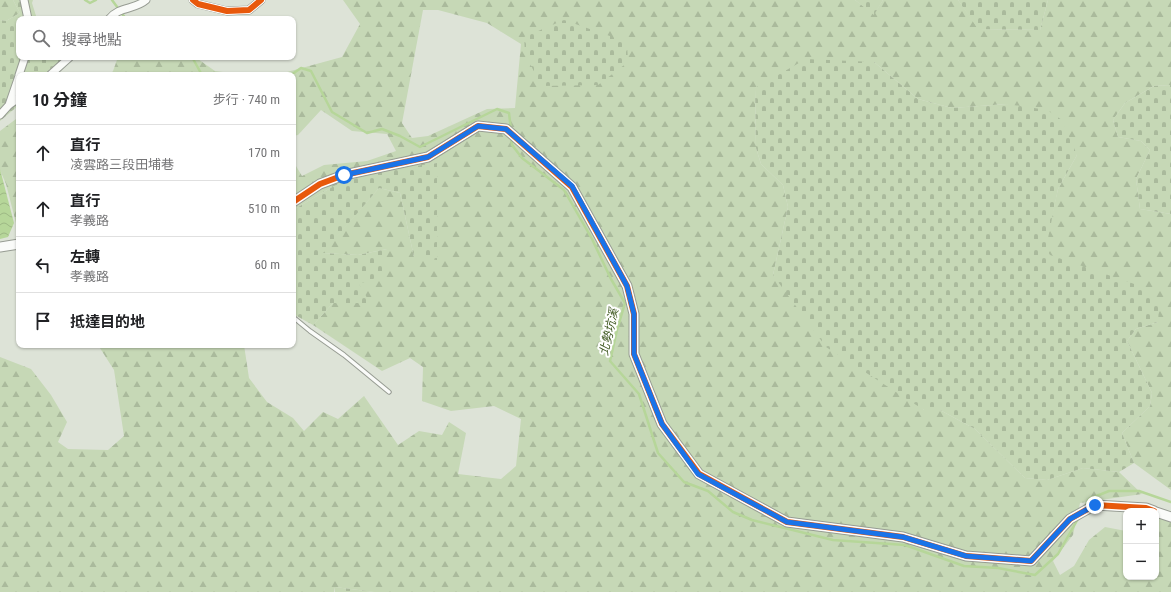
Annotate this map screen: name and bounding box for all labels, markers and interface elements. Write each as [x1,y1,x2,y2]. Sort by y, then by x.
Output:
search box [16,16,296,60]
icon: search [30,27,52,49]
text: 搜尋地點 [62,31,122,49]
text: 10 分鐘 [32,90,87,110]
text: 步行 · 740 m [213,92,280,107]
text: 直行 [70,136,100,154]
icon: ahead [32,142,54,164]
text: 170 m [248,145,280,160]
text: 凌雲路三段田埔巷 [70,157,174,172]
route start [335,166,353,184]
text: 直行 [70,192,100,210]
icon: ahead [32,198,54,220]
text: 510 m [248,201,280,216]
text: 孝義路 [70,213,109,228]
text: 左轉 [70,248,100,266]
icon: left [32,254,54,276]
text: 60 m [254,257,280,272]
text: 孝義路 [70,269,109,284]
water label: 北勢坑溪 [597,305,622,357]
icon: arrive [32,310,54,332]
text: 抵達目的地 [70,313,145,331]
route end [1086,496,1104,514]
map controls [1123,508,1159,580]
button: + [1123,508,1159,544]
button: − [1123,544,1159,580]

